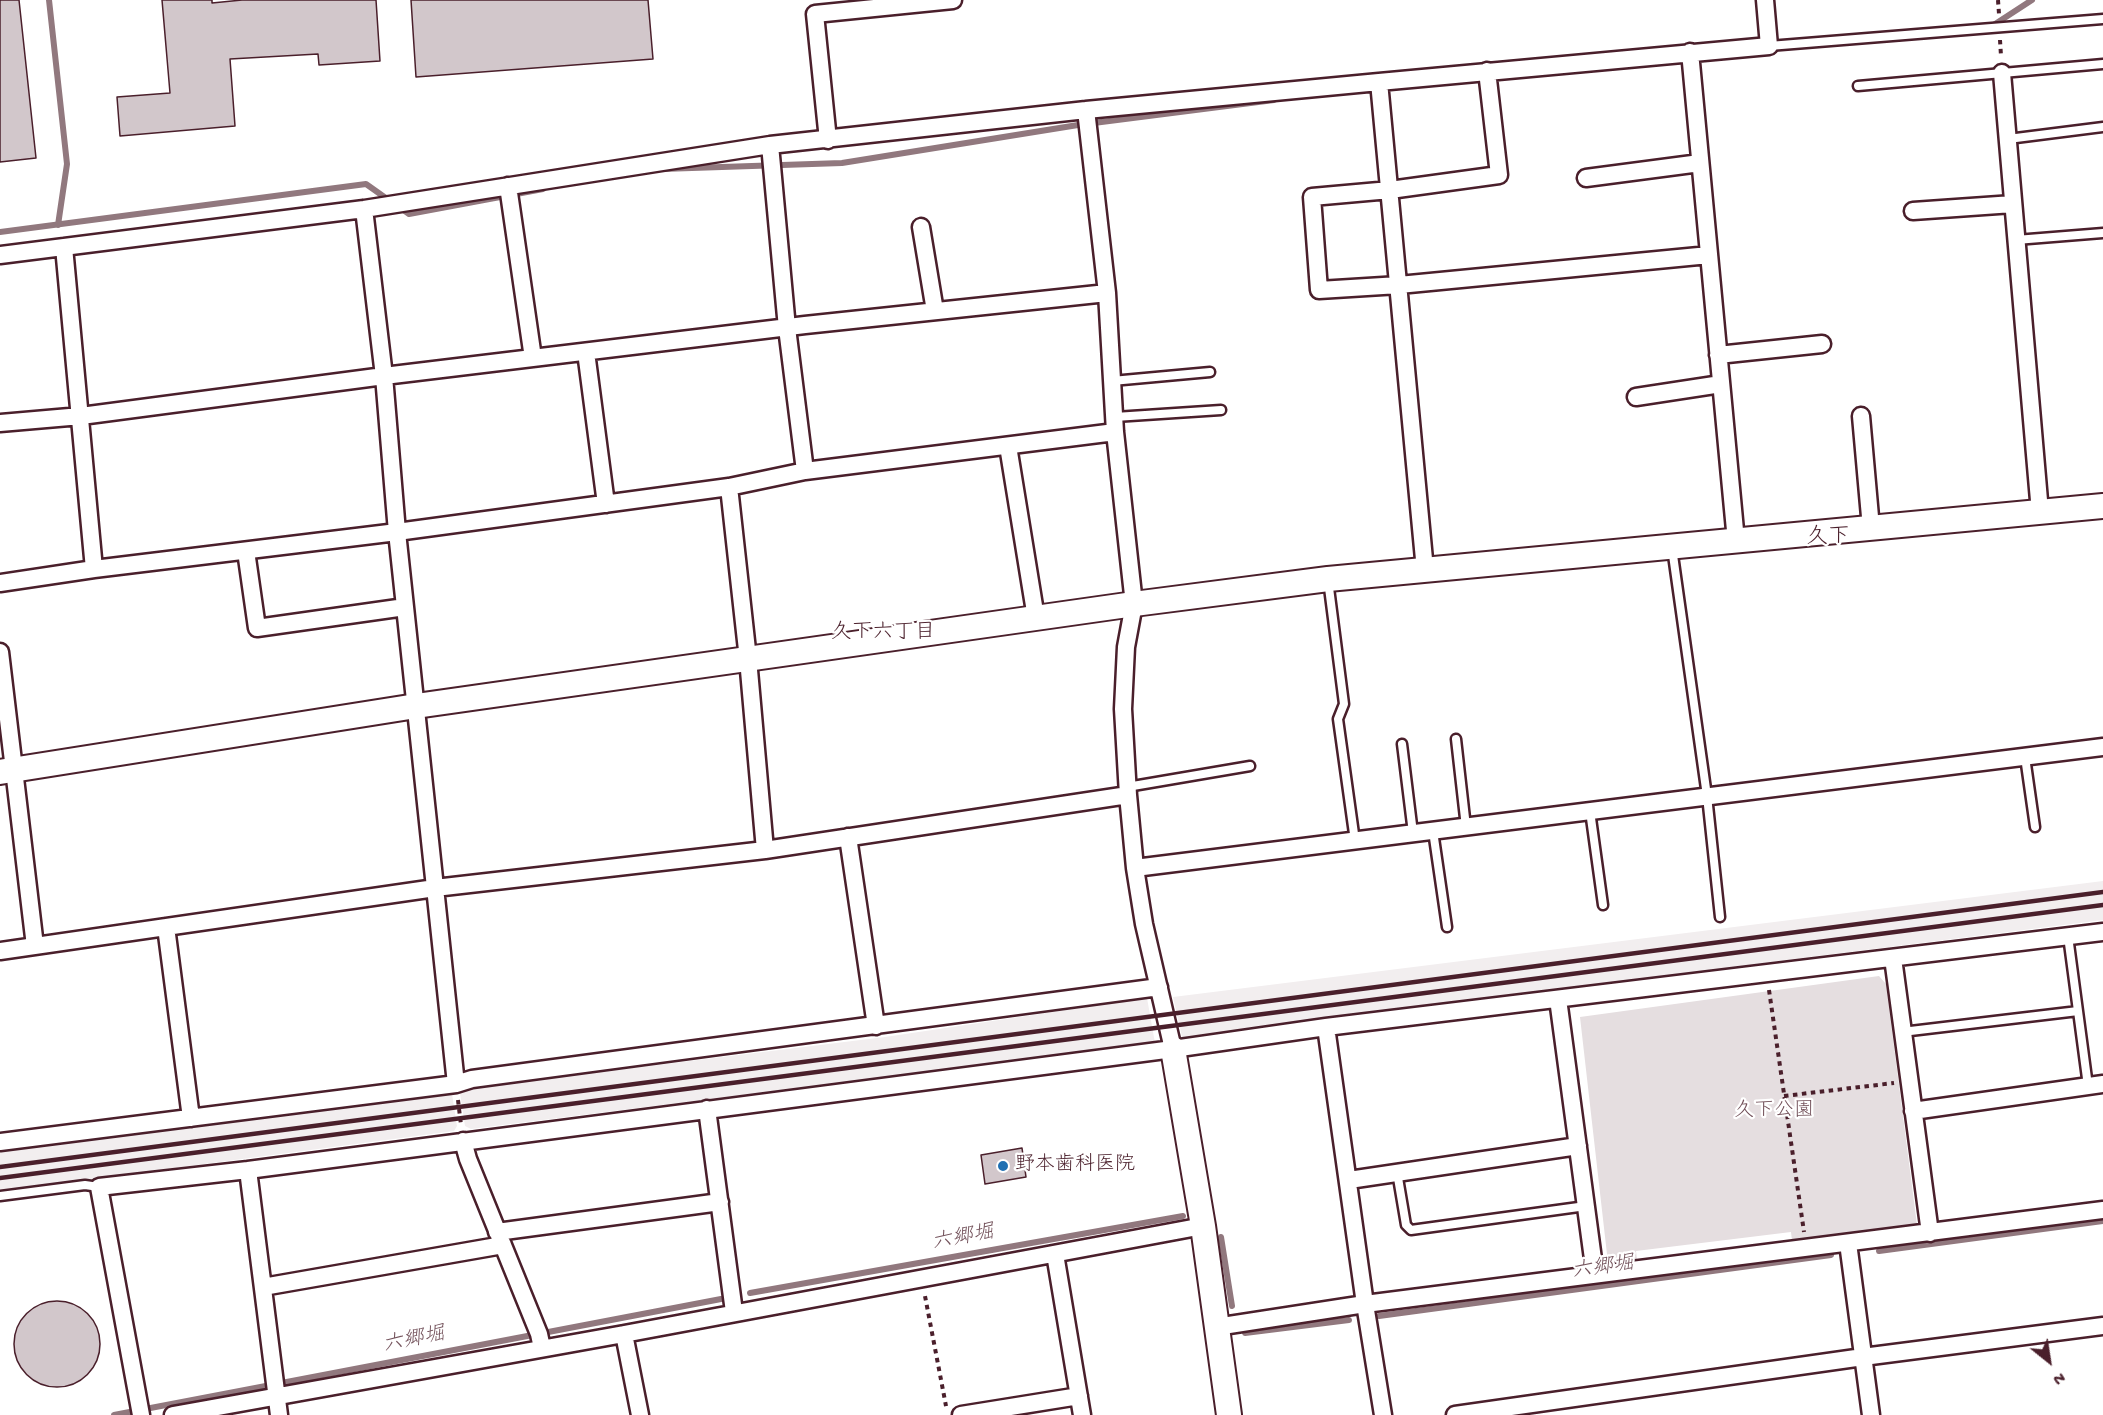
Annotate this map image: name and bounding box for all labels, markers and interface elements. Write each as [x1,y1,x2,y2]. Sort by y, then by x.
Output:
district label: 久下 [1806,526,1850,552]
district label: 久下六丁目 [831,621,935,647]
park label: 久下公園 [1734,1100,1814,1124]
place label: 野本歯科医院 [1015,1154,1135,1178]
marker: 野本歯科医院 [996,1159,1010,1173]
water label: 六郷堀 [930,1221,996,1257]
water label: 六郷堀 [1570,1252,1636,1286]
water label: 六郷堀 [381,1323,447,1359]
north arrow [2019,1331,2079,1391]
text: N [2049,1366,2068,1388]

